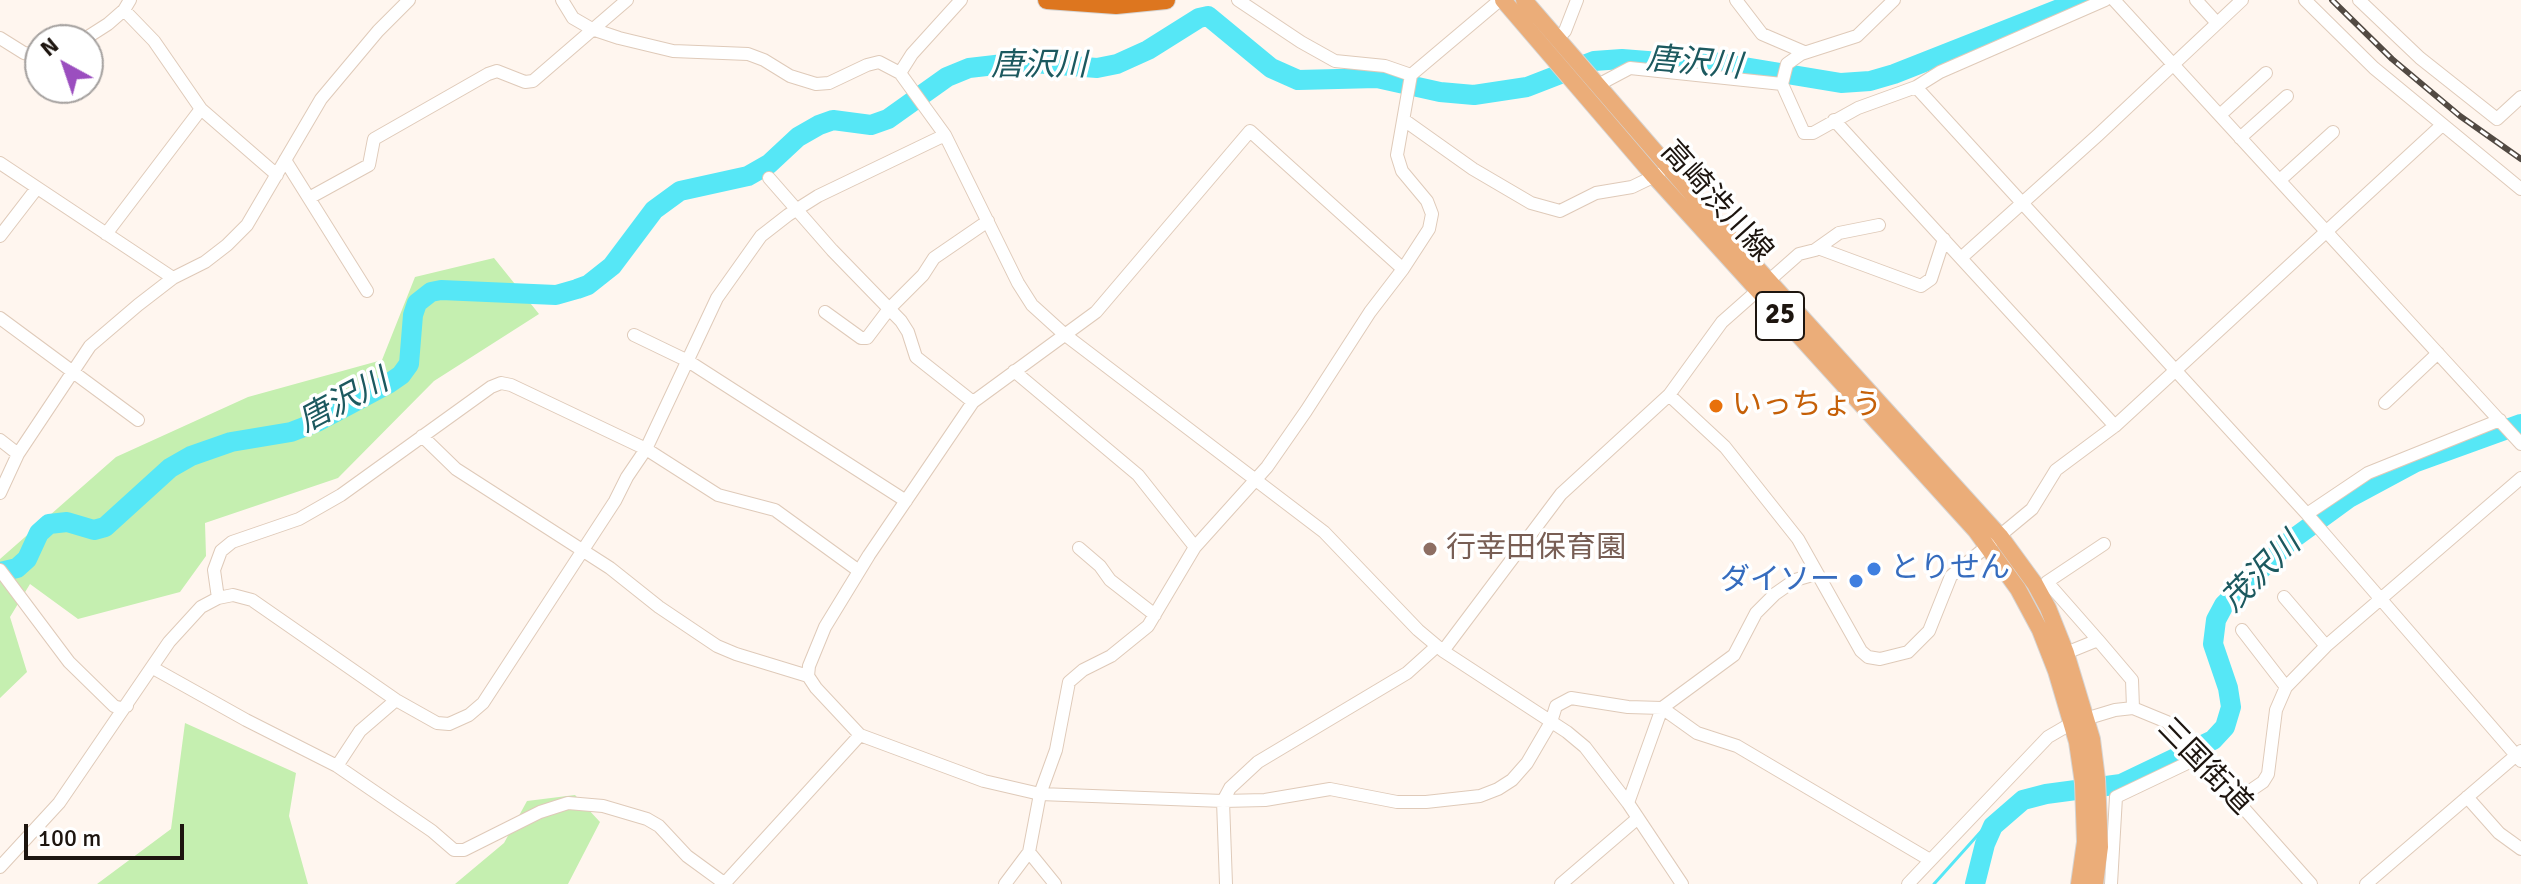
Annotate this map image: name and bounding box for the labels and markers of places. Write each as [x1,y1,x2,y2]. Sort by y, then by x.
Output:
place label: いっちょう [1732,388,1882,424]
marker: いっちょう [1707,397,1725,415]
place label: 行幸田保育園 [1446,531,1626,567]
marker: 行幸田保育園 [1421,540,1439,558]
place label: とりせん [1890,551,2010,587]
marker: とりせん [1865,560,1883,578]
place label: ダイソー [1720,563,1840,599]
marker: ダイソー [1847,572,1865,590]

